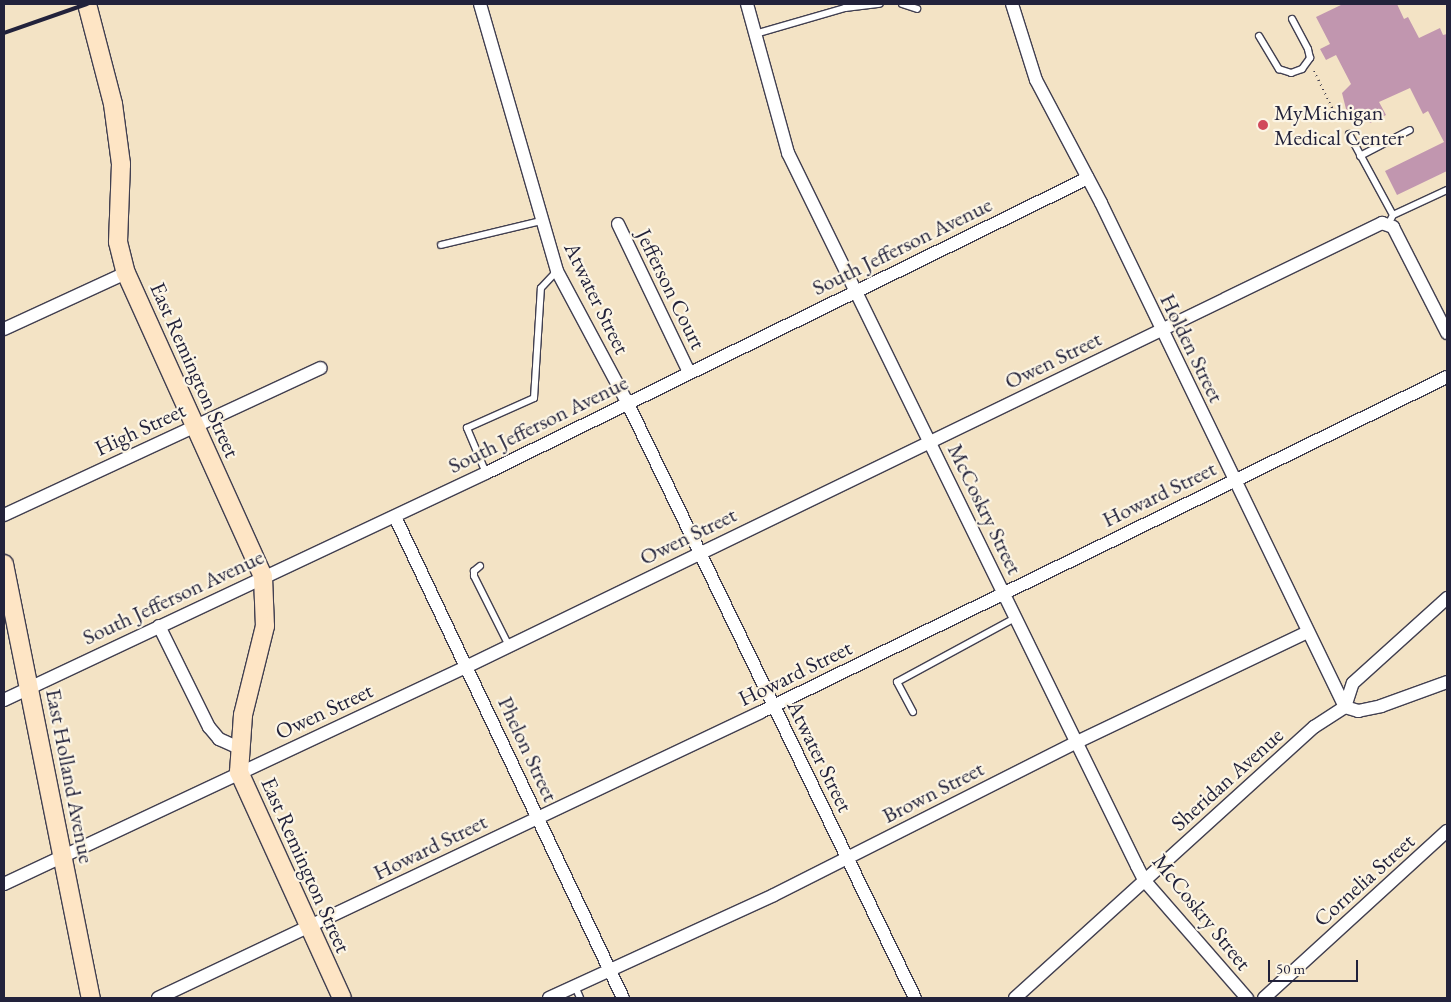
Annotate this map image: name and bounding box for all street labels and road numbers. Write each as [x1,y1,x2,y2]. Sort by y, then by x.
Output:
street label: South Jefferson Avenue [808,191,996,301]
street label: Jefferson Court [631,225,711,353]
street label: Atwater Street [559,238,635,358]
street label: East Remington Street [144,278,246,462]
street label: Holden Street [1154,289,1230,407]
street label: Owen Street [1000,325,1106,395]
street label: South Jefferson Avenue [444,369,632,479]
street label: High Street [91,397,189,461]
street label: McCoskry Street [942,439,1028,579]
street label: Howard Street [1098,455,1220,533]
street label: Owen Street [635,501,741,571]
street label: South Jefferson Avenue [78,543,268,651]
street label: Howard Street [734,634,856,712]
street label: Owen Street [271,677,377,745]
street label: East Holland Avenue [40,687,100,865]
street label: Phelon Street [492,692,564,806]
street label: Atwater Street [782,696,858,816]
street label: Sheridan Avenue [1165,722,1289,836]
street label: Brown Street [878,755,988,829]
street label: East Remington Street [255,773,357,957]
street label: Howard Street [369,808,491,886]
street label: Cornelia Street [1308,828,1420,932]
street label: McCoskry Street [1147,849,1257,975]

